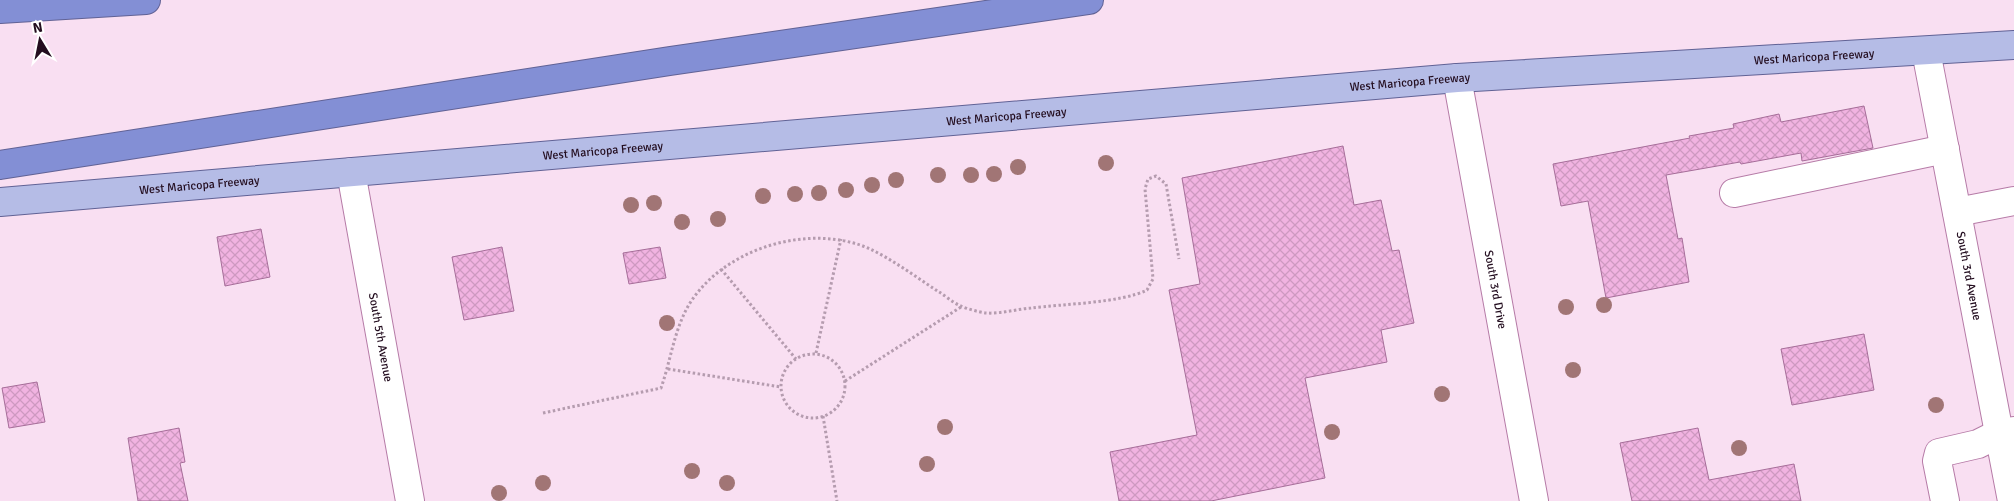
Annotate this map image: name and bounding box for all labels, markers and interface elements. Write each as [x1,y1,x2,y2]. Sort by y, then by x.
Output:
north arrow [15,15,65,65]
text: N [32,18,44,37]
street label: West Maricopa Freeway [1753,46,1875,68]
street label: West Maricopa Freeway [1349,70,1471,95]
street label: West Maricopa Freeway [946,104,1068,129]
street label: West Maricopa Freeway [542,139,664,164]
street label: West Maricopa Freeway [139,173,260,198]
street label: South 3rd Avenue [1953,230,1984,322]
street label: South 3rd Drive [1481,249,1510,330]
street label: South 5th Avenue [365,292,396,383]

